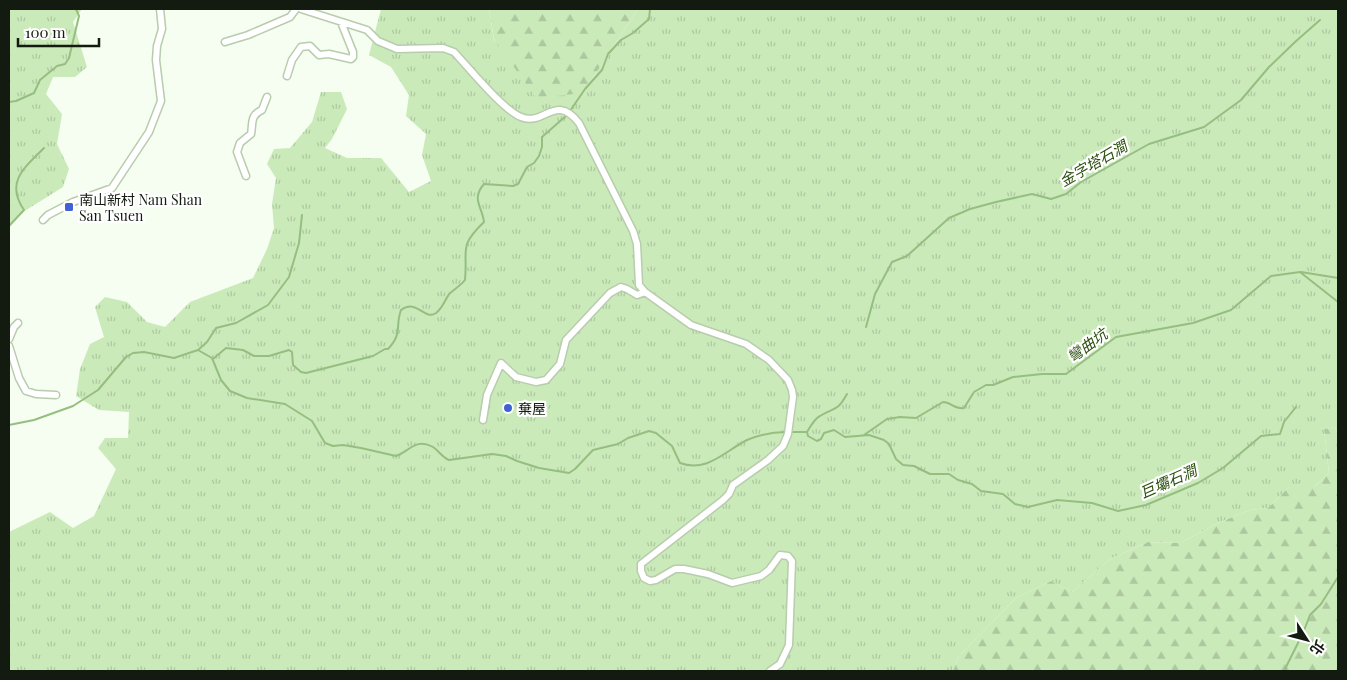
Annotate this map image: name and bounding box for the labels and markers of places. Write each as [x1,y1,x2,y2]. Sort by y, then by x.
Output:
place label: 南山新村 Nam Shan San Tsuen [79,190,203,225]
marker: 南山新村 Nam Shan San Tsuen [63,201,75,213]
place label: 棄屋 [518,399,546,418]
marker: 棄屋 [502,402,514,414]

